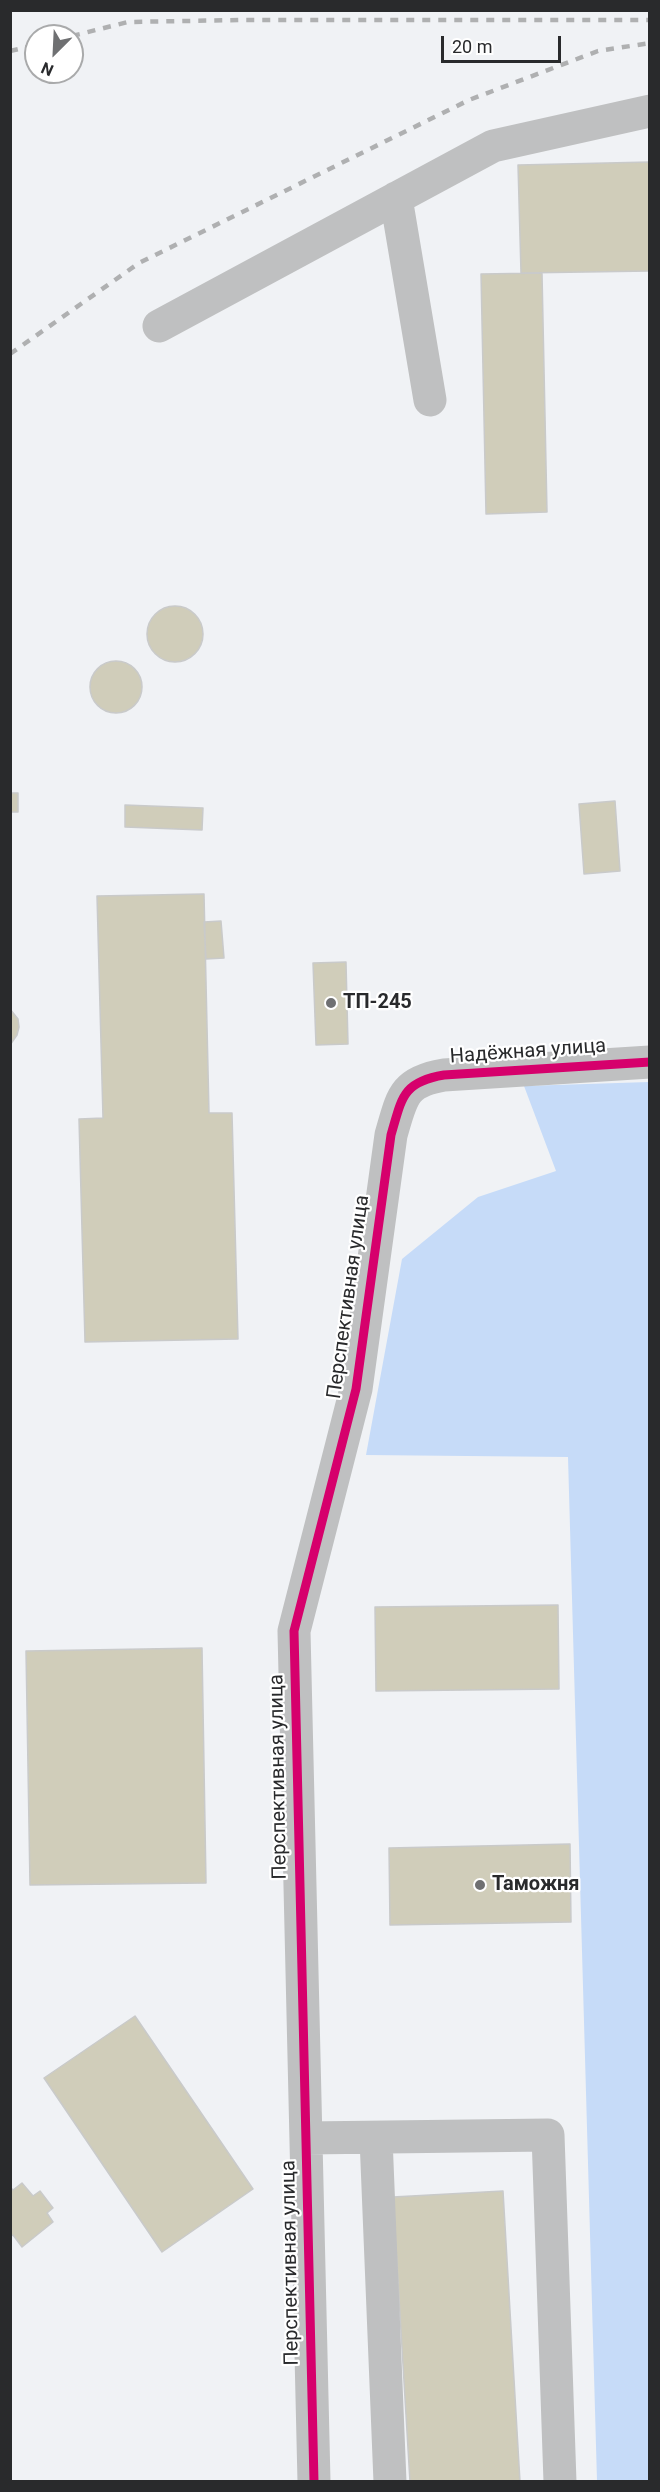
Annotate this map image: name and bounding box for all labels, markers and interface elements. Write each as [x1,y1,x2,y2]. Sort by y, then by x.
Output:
north arrow [24,24,84,84]
scale bar [444,24,564,62]
text: 20 m [452,36,492,57]
text: N [38,58,56,80]
place label: ТП-245 [343,991,412,1015]
marker: ТП-245 [324,996,338,1010]
street label: Надёжная улица [449,1035,607,1069]
street label: Перспективная улица [323,1194,375,1400]
street label: Перспективная улица [265,1674,293,1880]
place label: Таможня [492,1873,580,1897]
marker: Таможня [473,1878,487,1892]
street label: Перспективная улица [277,2160,305,2366]

